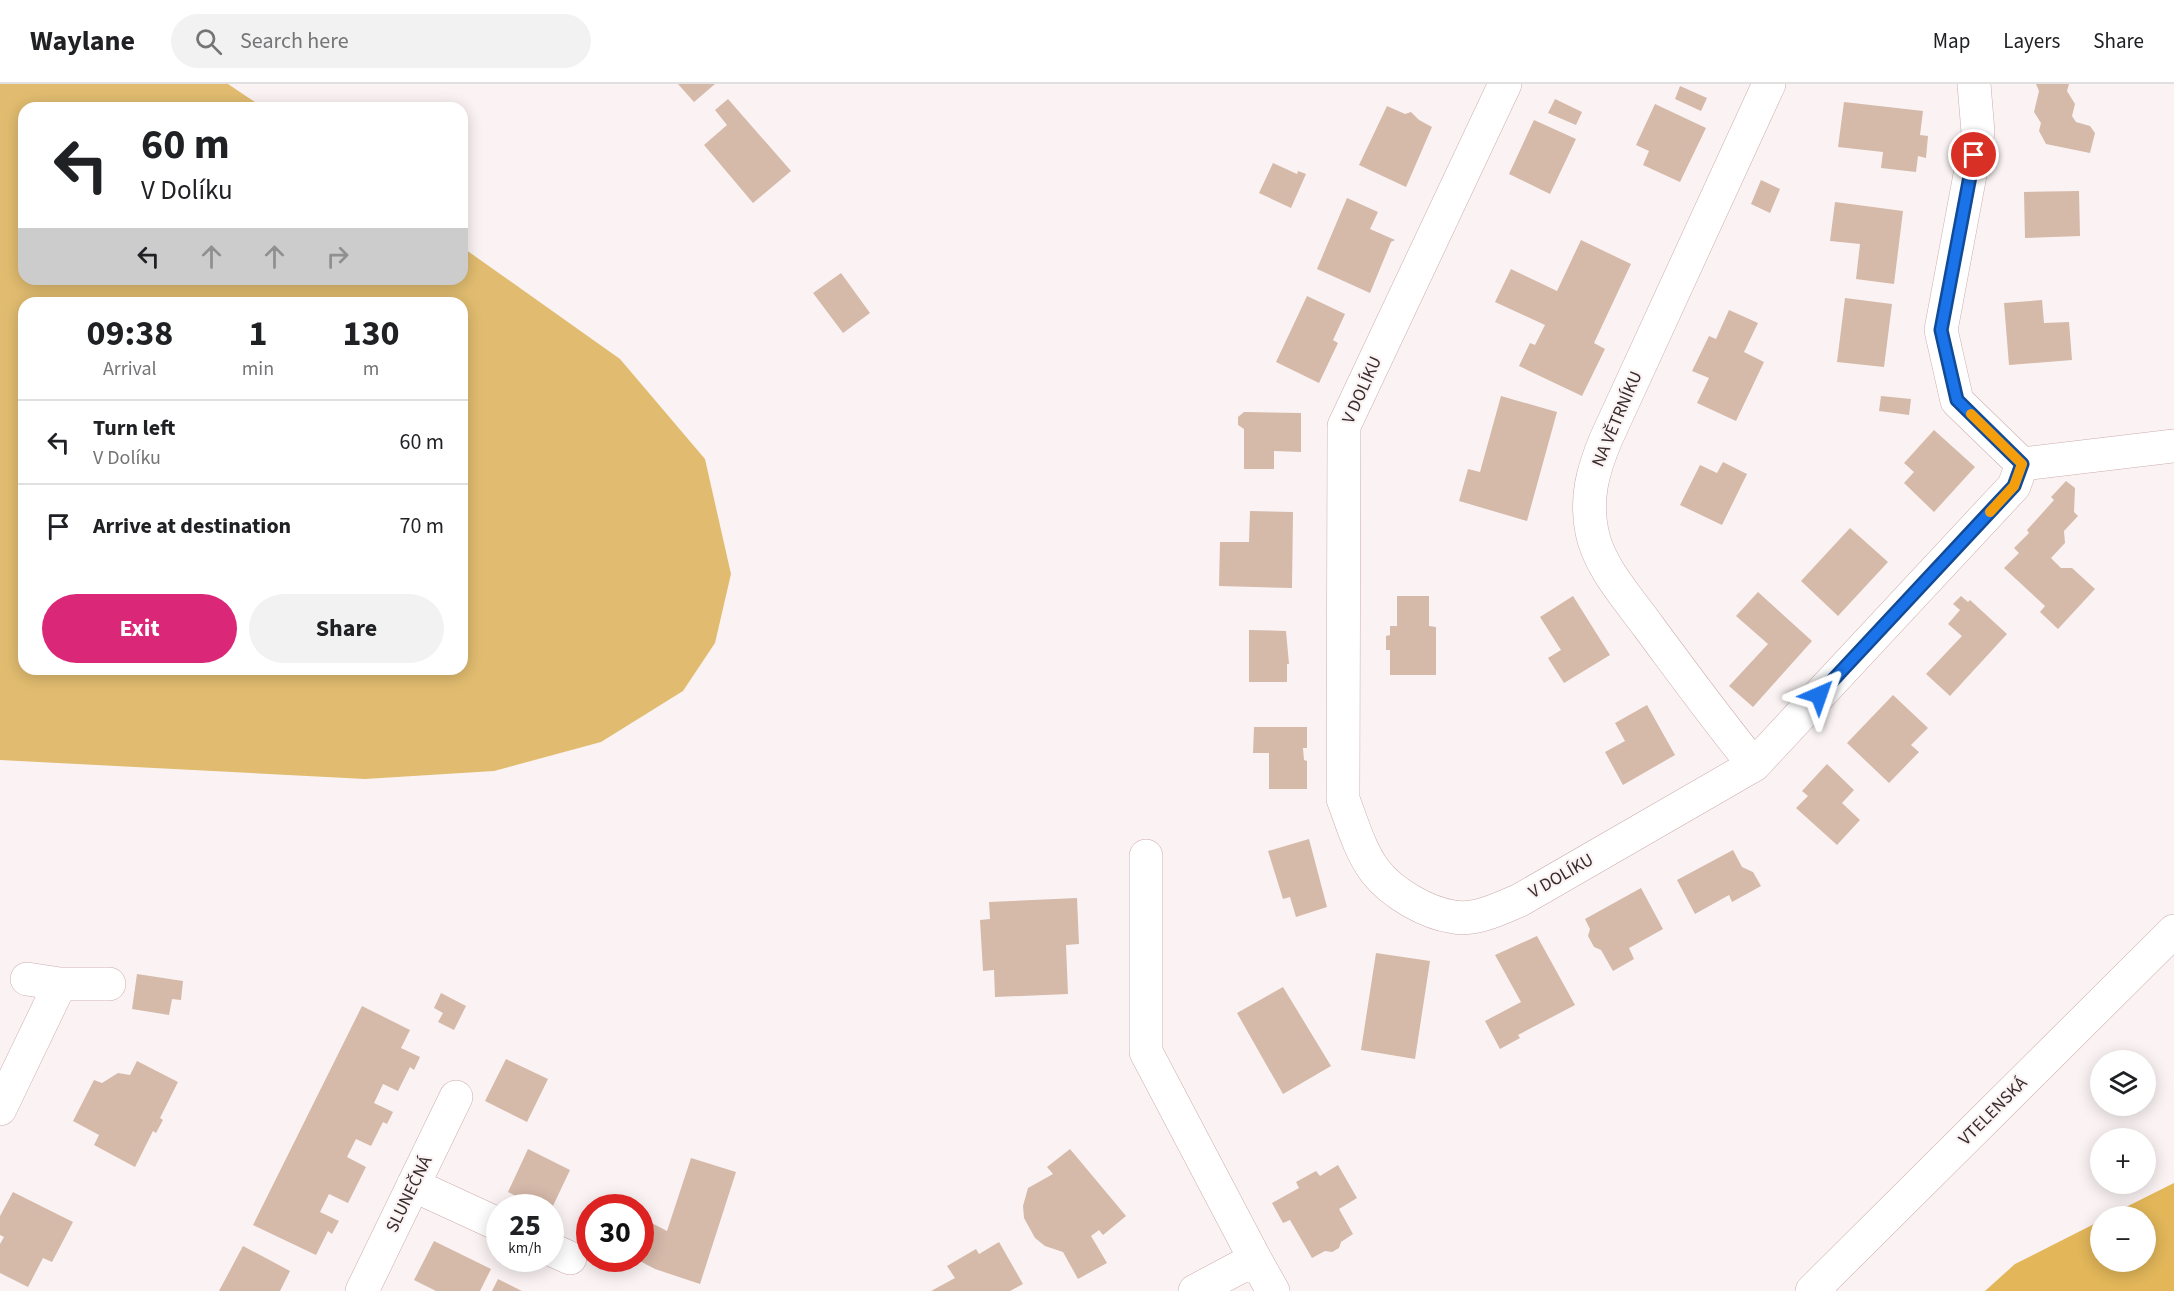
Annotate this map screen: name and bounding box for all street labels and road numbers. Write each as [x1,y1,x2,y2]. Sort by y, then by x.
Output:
street label: V DOLÍKU [1336,352,1388,428]
street label: NA VĚTRNÍKU [1586,367,1648,471]
street label: V DOLÍKU [1524,847,1598,905]
street label: VTELENSKÁ [1953,1071,2033,1151]
street label: SLUNEČNÁ [380,1151,438,1236]

